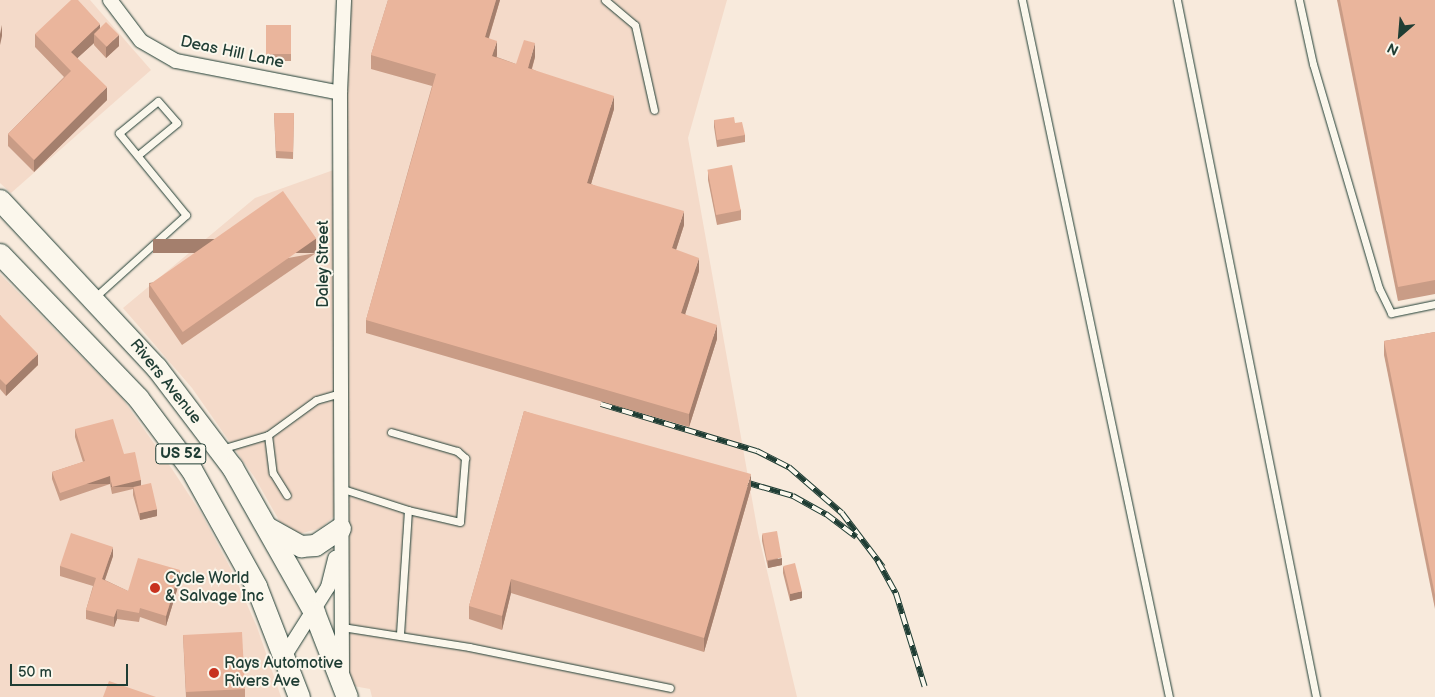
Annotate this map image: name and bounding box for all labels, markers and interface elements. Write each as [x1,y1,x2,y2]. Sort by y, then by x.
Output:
north arrow [1375,10,1425,60]
street label: Deas Hill Lane [178,33,286,73]
text: N [1384,39,1402,59]
street label: Daley Street [314,220,334,308]
street label: Rivers Avenue [125,336,205,428]
road number: US 52 [155,442,207,466]
place label: Cycle World & Salvage Inc [165,569,264,607]
marker: Cycle World & Salvage Inc [149,582,161,594]
scale bar [12,654,130,686]
place label: Rays Automotive Rivers Ave [224,654,343,692]
text: 50 m [18,663,52,682]
marker: Rays Automotive Rivers Ave [208,667,220,679]

